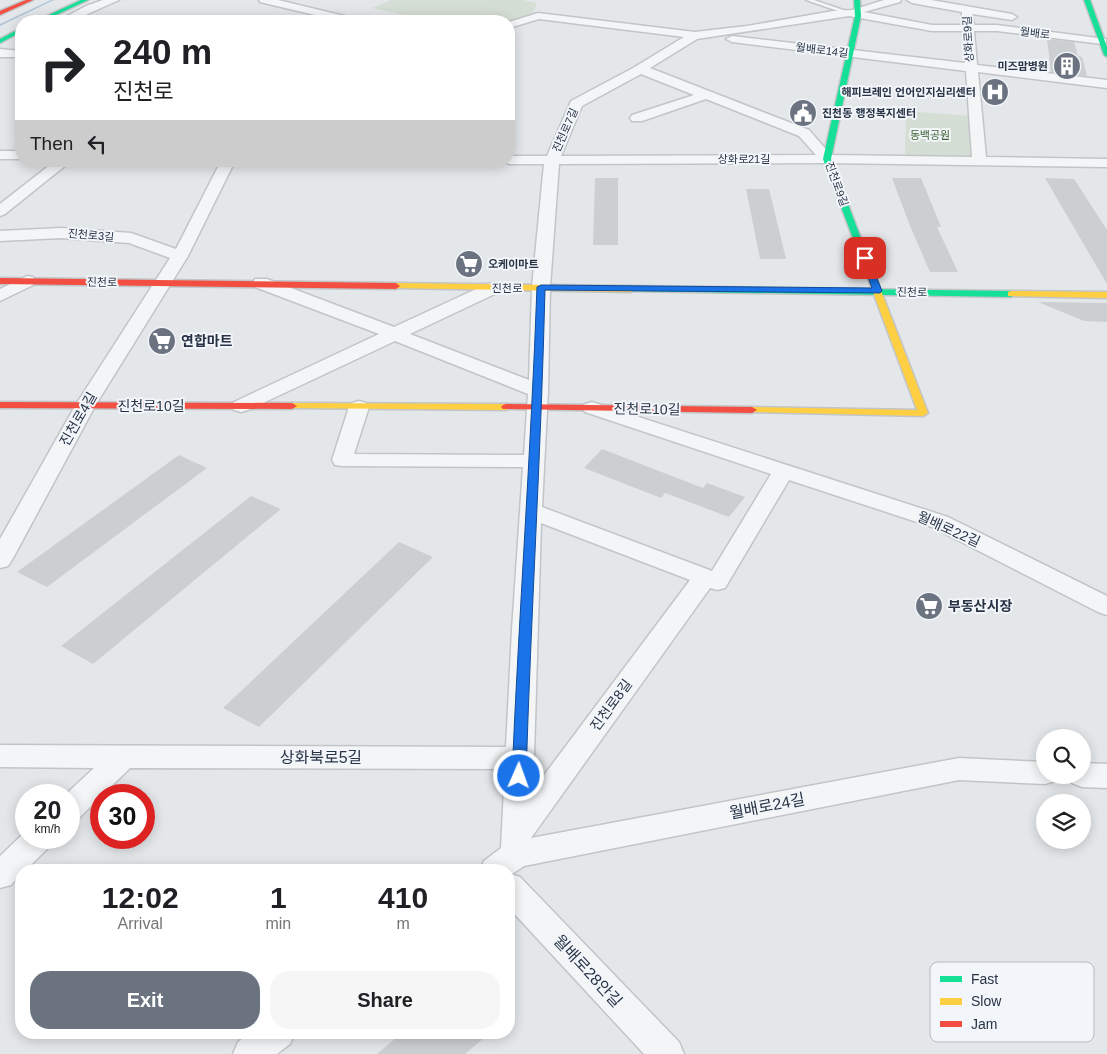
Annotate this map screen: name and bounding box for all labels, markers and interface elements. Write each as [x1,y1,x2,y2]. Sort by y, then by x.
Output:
street label: 상화로9길 [961,15,975,63]
street label: 월배로 [1019,25,1051,41]
text: 240 m [113,32,212,71]
icon: right [30,35,95,100]
street label: 월배로14길 [795,41,849,59]
building icon: 미즈맘병원 [1052,51,1082,81]
place label: 미즈맘병원 [997,60,1048,72]
hospital icon: 해피브레인 언어인지심리센터 [980,77,1010,107]
text: 진천로 [113,79,174,104]
place label: 해피브레인 언어인지심리센터 [841,86,976,98]
public building icon: 진천동 행정복지센터 [788,98,818,128]
street label: 진천로7길 [550,106,580,154]
place label: 진천동 행정복지센터 [822,107,916,119]
park label: 동백공원 [910,129,950,141]
icon: left [83,130,111,158]
text: Then [30,133,73,154]
street label: 상화로21길 [718,153,770,165]
street label: 진천로9길 [823,160,851,208]
street label: 진천로3길 [67,227,115,243]
pin [844,237,886,279]
icon: arrive [851,244,879,272]
supermarket icon: 오케이마트 [454,249,484,279]
place label: 오케이마트 [488,258,539,270]
street label: 진천로 [87,276,117,288]
street label: 진천로 [492,282,522,294]
street label: 진천로 [897,286,927,298]
supermarket icon: 연합마트 [147,326,177,356]
place label: 연합마트 [181,333,233,349]
street label: 진천로4길 [56,389,100,449]
street label: 진천로10길 [117,398,185,414]
street label: 진천로10길 [613,400,681,418]
street label: 월배로22길 [915,508,983,550]
supermarket icon: 부동산시장 [914,591,944,621]
place label: 부동산시장 [948,598,1013,614]
street label: 진천로8길 [587,676,635,734]
map controls [1036,729,1091,849]
button: search [1036,729,1091,784]
street label: 상화북로5길 [280,749,362,766]
position arrow [492,749,544,801]
speed limit sign: 30 [90,784,155,849]
street label: 월배로24길 [728,790,806,822]
button: layers [1036,794,1091,849]
text: 20 [34,796,61,824]
text: km/h [34,822,61,836]
text: 12:02 [102,881,179,914]
text: 1 [270,881,287,914]
text: 410 [378,881,428,914]
text: Arrival [118,915,163,932]
text: min [265,915,291,932]
text: m [396,915,410,932]
street label: 월배로28안길 [551,932,625,1010]
legend [930,962,1094,1042]
button: Exit [30,971,260,1029]
button: Share [270,971,500,1029]
text: Fast [971,971,998,987]
text: Slow [971,993,1002,1009]
text: Jam [971,1016,997,1032]

